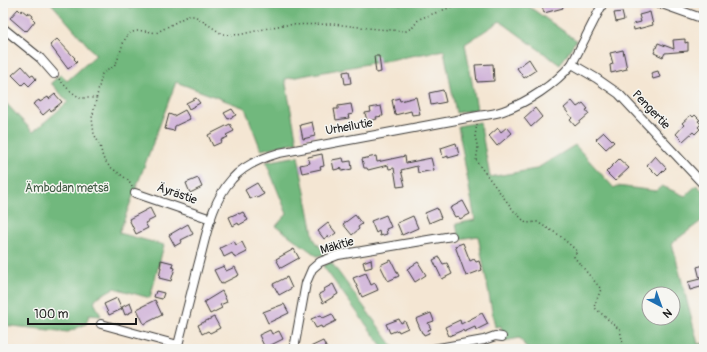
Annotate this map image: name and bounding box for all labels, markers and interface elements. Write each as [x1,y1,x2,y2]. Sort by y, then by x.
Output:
street label: Pengertie [629,87,673,133]
street label: Urheilutie [324,115,374,139]
street label: Äyrästie [155,179,199,208]
park label: Ämbodan metsä [25,180,109,196]
street label: Mäkitie [318,234,356,258]
north arrow [641,286,681,326]
scale bar [28,300,136,326]
text: N [660,306,674,321]
text: 100 m [34,307,69,322]

